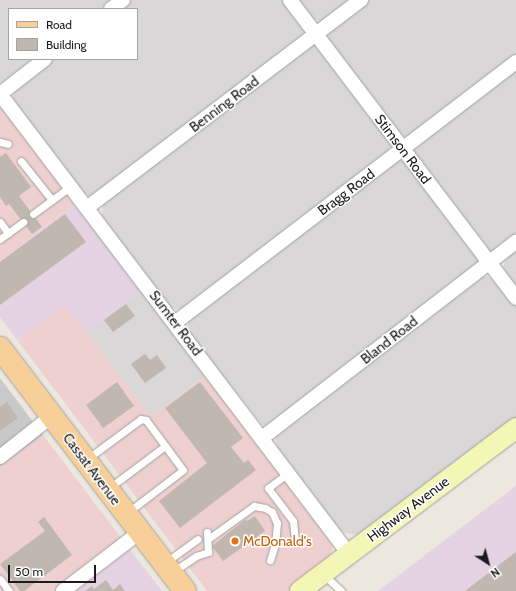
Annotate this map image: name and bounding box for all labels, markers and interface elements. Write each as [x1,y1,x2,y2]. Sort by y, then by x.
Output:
legend [8,8,138,60]
text: Road [46,17,72,32]
text: Building [46,37,87,52]
street label: Benning Road [186,72,262,136]
street label: Stimson Road [371,111,435,187]
street label: Bragg Road [314,165,378,219]
street label: Sumter Road [146,287,206,359]
street label: Bland Road [357,313,421,367]
street label: Cassat Avenue [59,430,125,508]
street label: Highway Avenue [364,473,452,545]
place label: McDonald's [243,533,312,549]
marker: McDonald's [230,536,240,546]
north arrow [468,543,508,583]
scale bar [10,557,98,583]
text: 50 m [15,564,43,579]
text: N [488,565,502,581]

